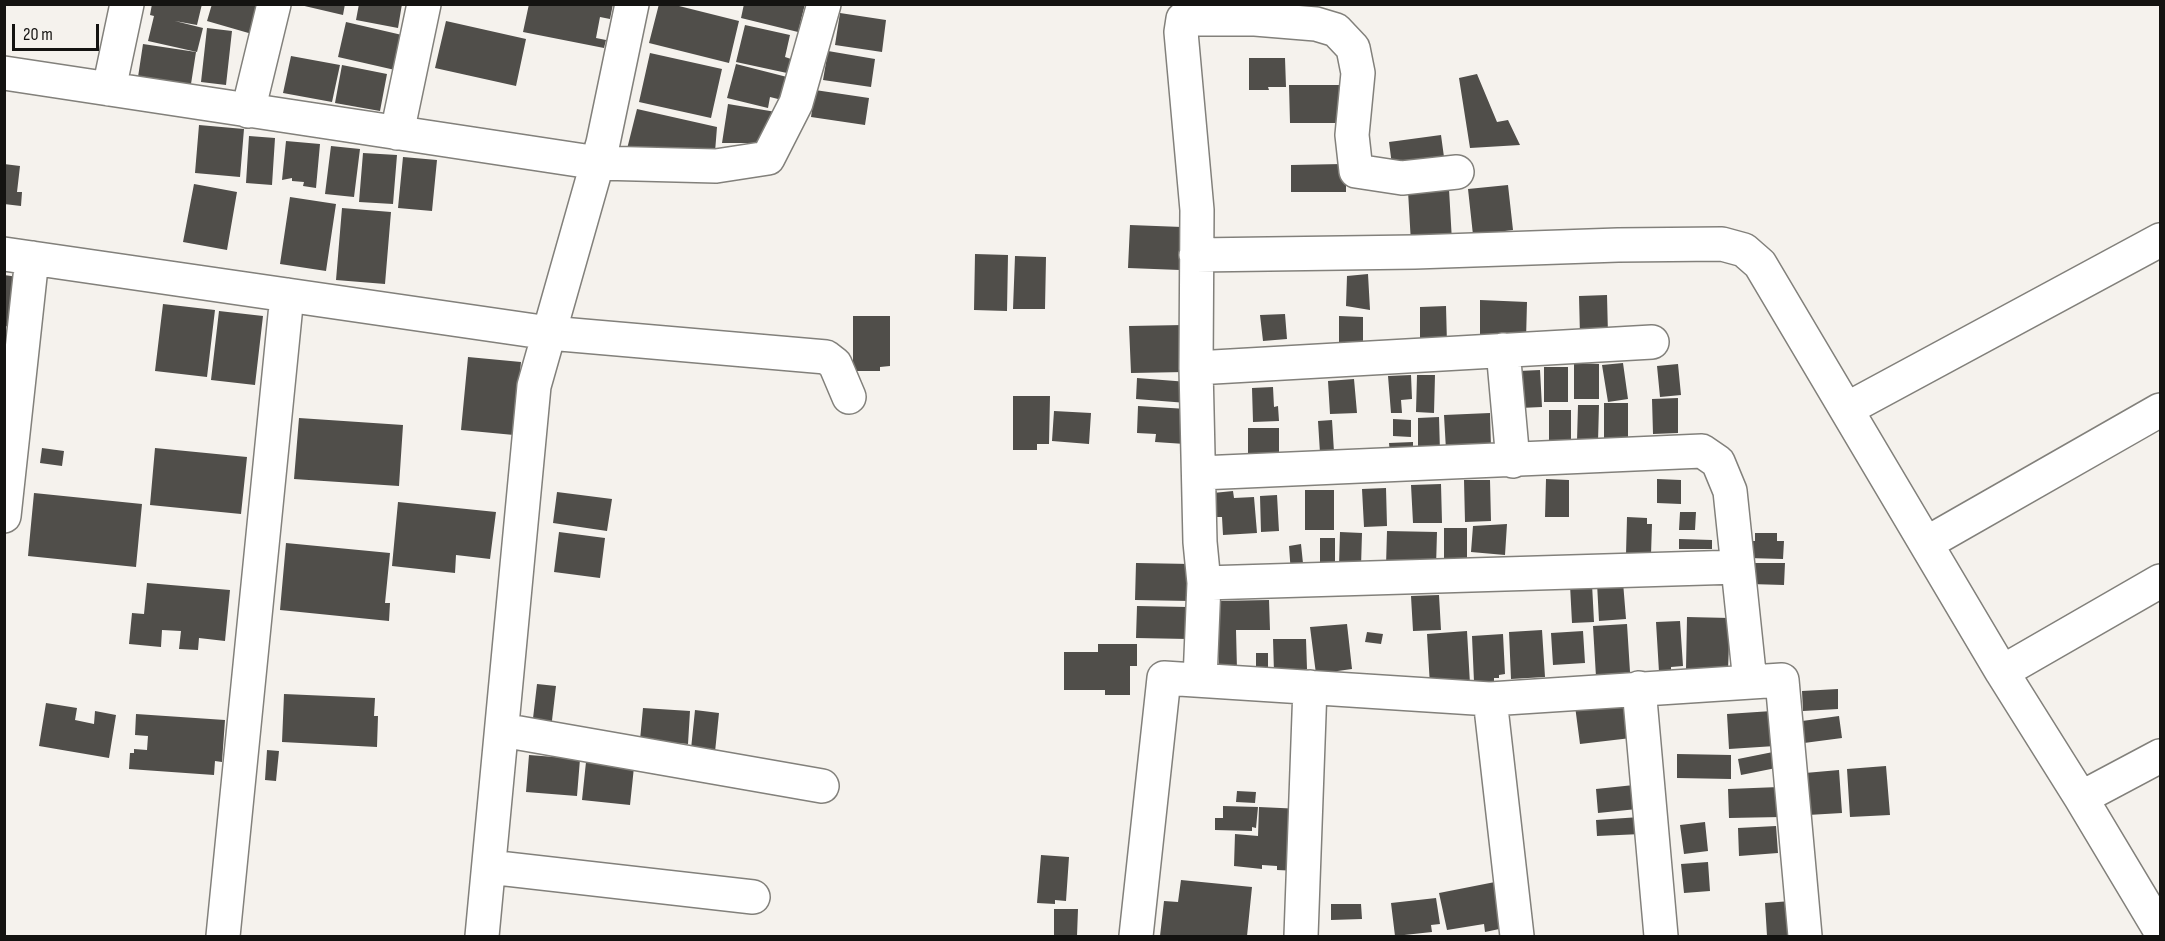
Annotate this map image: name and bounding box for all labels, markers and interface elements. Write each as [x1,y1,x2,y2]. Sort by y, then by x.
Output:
scale bar [15,12,102,50]
text: 20 m [23,24,53,45]

